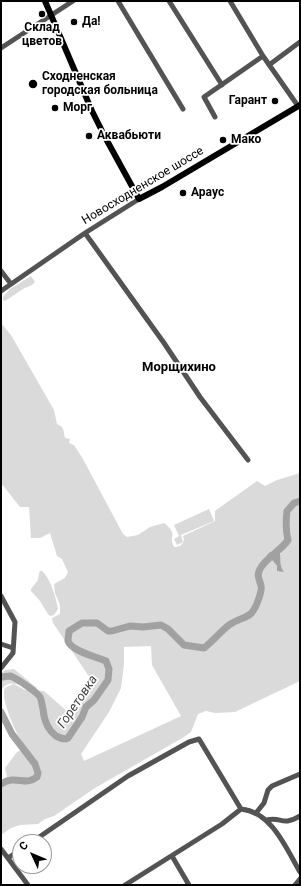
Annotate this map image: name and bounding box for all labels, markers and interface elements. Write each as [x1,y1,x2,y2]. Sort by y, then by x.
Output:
marker: Склад цветов [37,9,47,19]
place label: Да! [82,15,101,29]
marker: Да! [69,17,79,27]
place label: Склад цветов [22,21,62,49]
place label: Сходненская городская больница [42,70,158,98]
marker: Сходненская городская больница [27,78,39,90]
place label: Гарант [229,94,267,108]
marker: Гарант [270,96,280,106]
place label: Морг [63,101,92,115]
marker: Морг [50,103,60,113]
place label: Аквабьюти [97,129,161,143]
marker: Аквабьюти [84,131,94,141]
place label: Мако [231,133,261,147]
marker: Мако [218,135,228,145]
street label: Новосходненское шоссе [80,144,206,228]
place label: Араус [191,186,224,200]
marker: Араус [178,188,188,198]
district label: Морщихино [142,360,216,376]
water label: Горетовка [55,673,101,731]
north arrow [12,834,52,874]
text: С [17,839,31,853]

